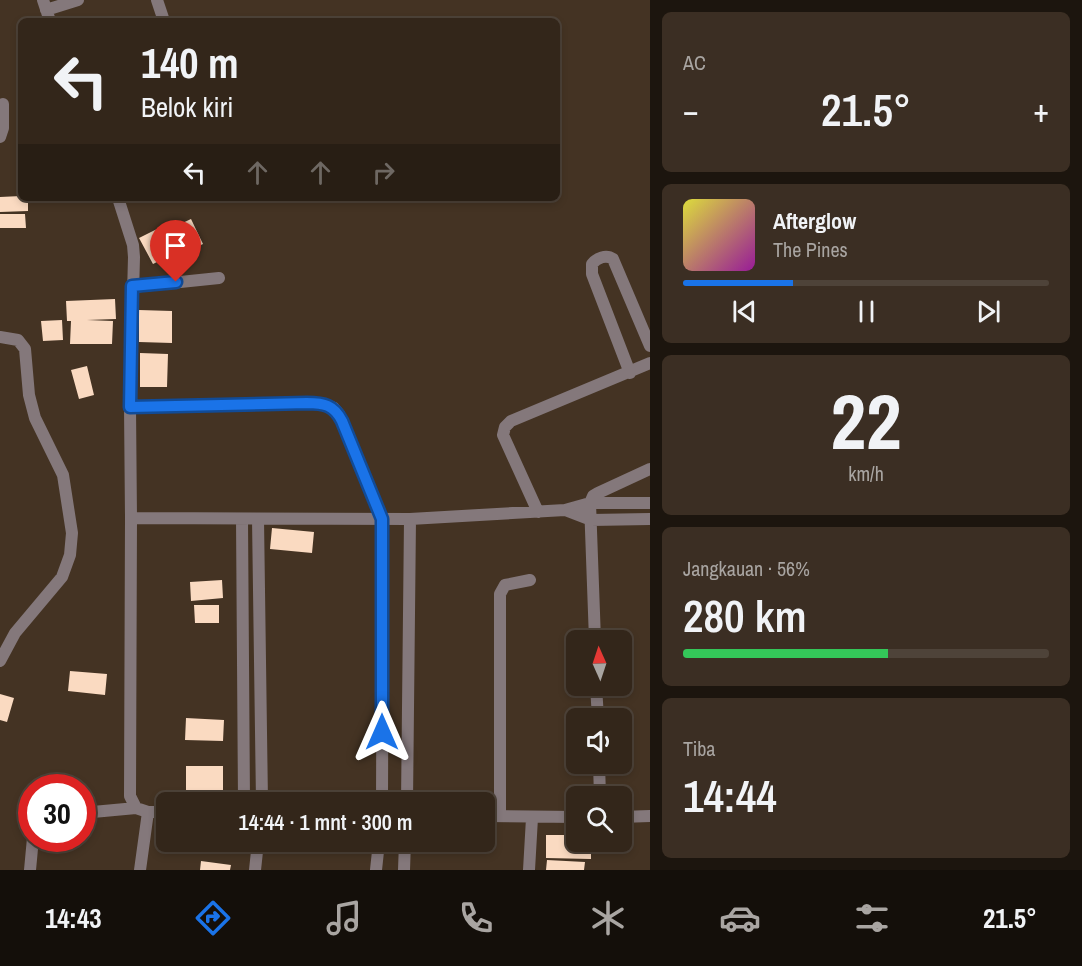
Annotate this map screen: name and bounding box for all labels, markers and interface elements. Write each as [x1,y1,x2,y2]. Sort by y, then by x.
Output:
text: 140 m [141,35,239,91]
icon: left [42,42,120,120]
text: AC [683,49,706,76]
text: 21.5° [821,79,911,140]
text: − [683,88,699,132]
text: + [1033,88,1049,132]
text: Belok kiri [141,89,233,125]
icon: left [178,156,211,189]
icon: ahead [241,156,274,189]
icon: ahead [304,156,337,189]
icon: right [367,156,400,189]
text: Afterglow [773,206,856,236]
pin [150,220,201,282]
icon: arrive [159,229,192,262]
text: The Pines [773,236,848,263]
icon: previous [728,295,761,328]
icon: pause [850,295,883,328]
icon: next [972,295,1005,328]
text: 22 [830,368,902,473]
text: km/h [848,460,884,487]
text: Jangkauan · 56% [683,555,810,582]
text: 280 km [683,585,807,646]
north arrow [566,630,632,696]
map controls [566,630,632,852]
position arrow [350,700,414,764]
button: sound [566,708,632,774]
text: Tiba [683,735,715,762]
text: 14:44 [683,765,777,826]
speed limit sign: 30 [18,774,96,852]
button: search [566,786,632,852]
text: 14:44 · 1 mnt · 300 m [239,807,412,837]
icon: directions [192,897,234,939]
icon: music [323,897,365,939]
icon: phone [455,897,497,939]
icon: climate [587,897,629,939]
icon: car [719,897,761,939]
icon: filters [851,897,893,939]
text: 14:43 [45,900,102,936]
text: 21.5° [983,900,1037,936]

